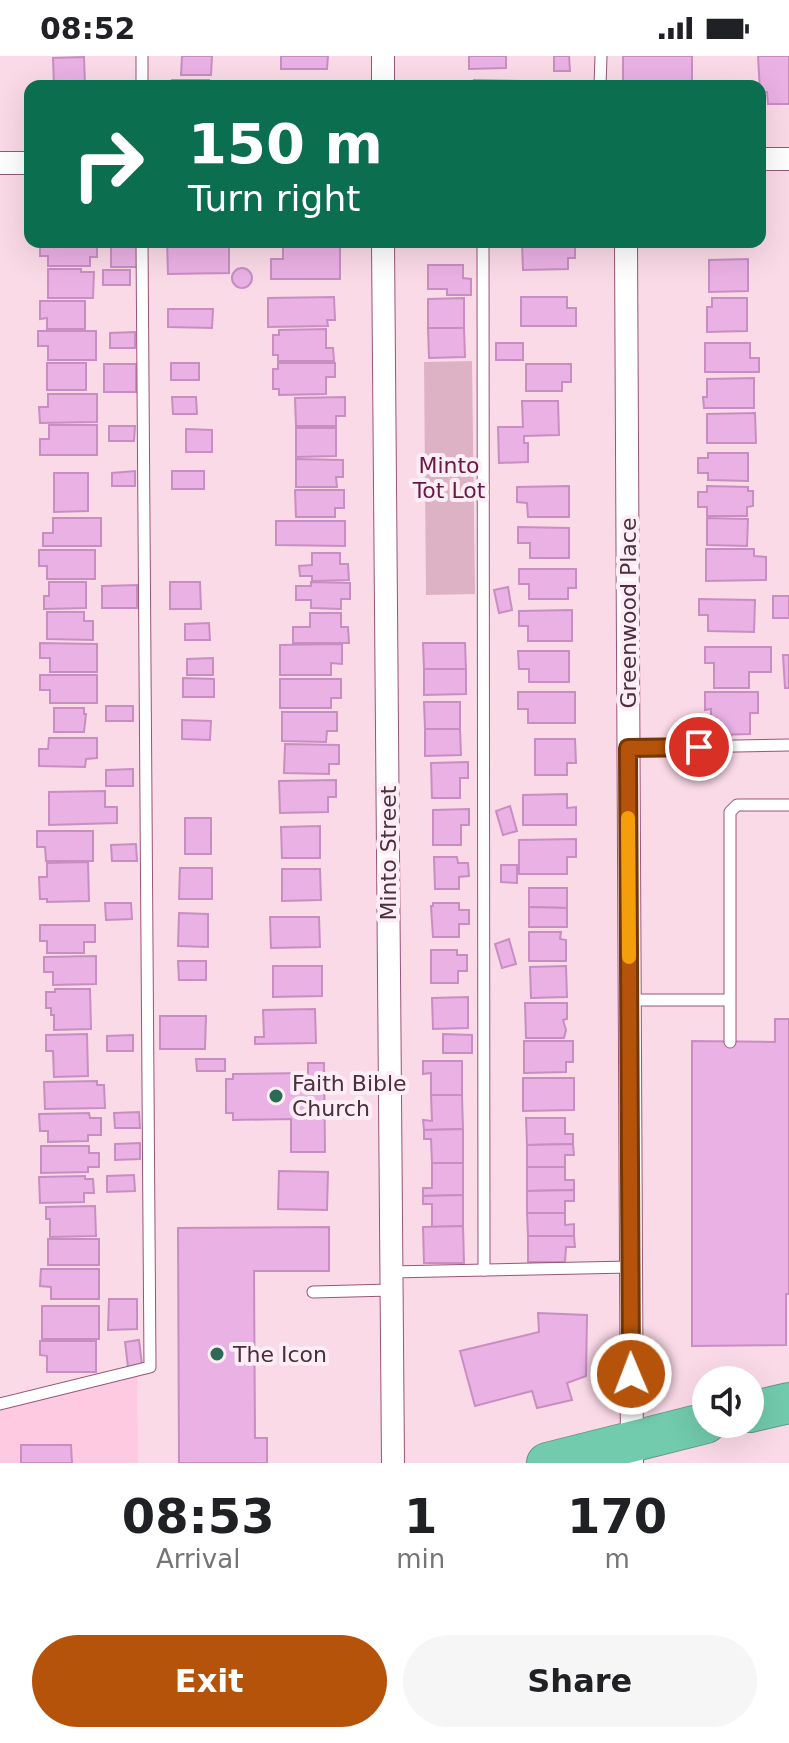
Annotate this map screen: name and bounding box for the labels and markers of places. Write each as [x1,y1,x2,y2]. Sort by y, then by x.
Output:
pin [665,713,733,781]
place label: Faith Bible Church [292,1071,407,1121]
marker: Faith Bible Church [267,1087,285,1105]
place label: The Icon [232,1342,327,1367]
marker: The Icon [208,1345,226,1363]

